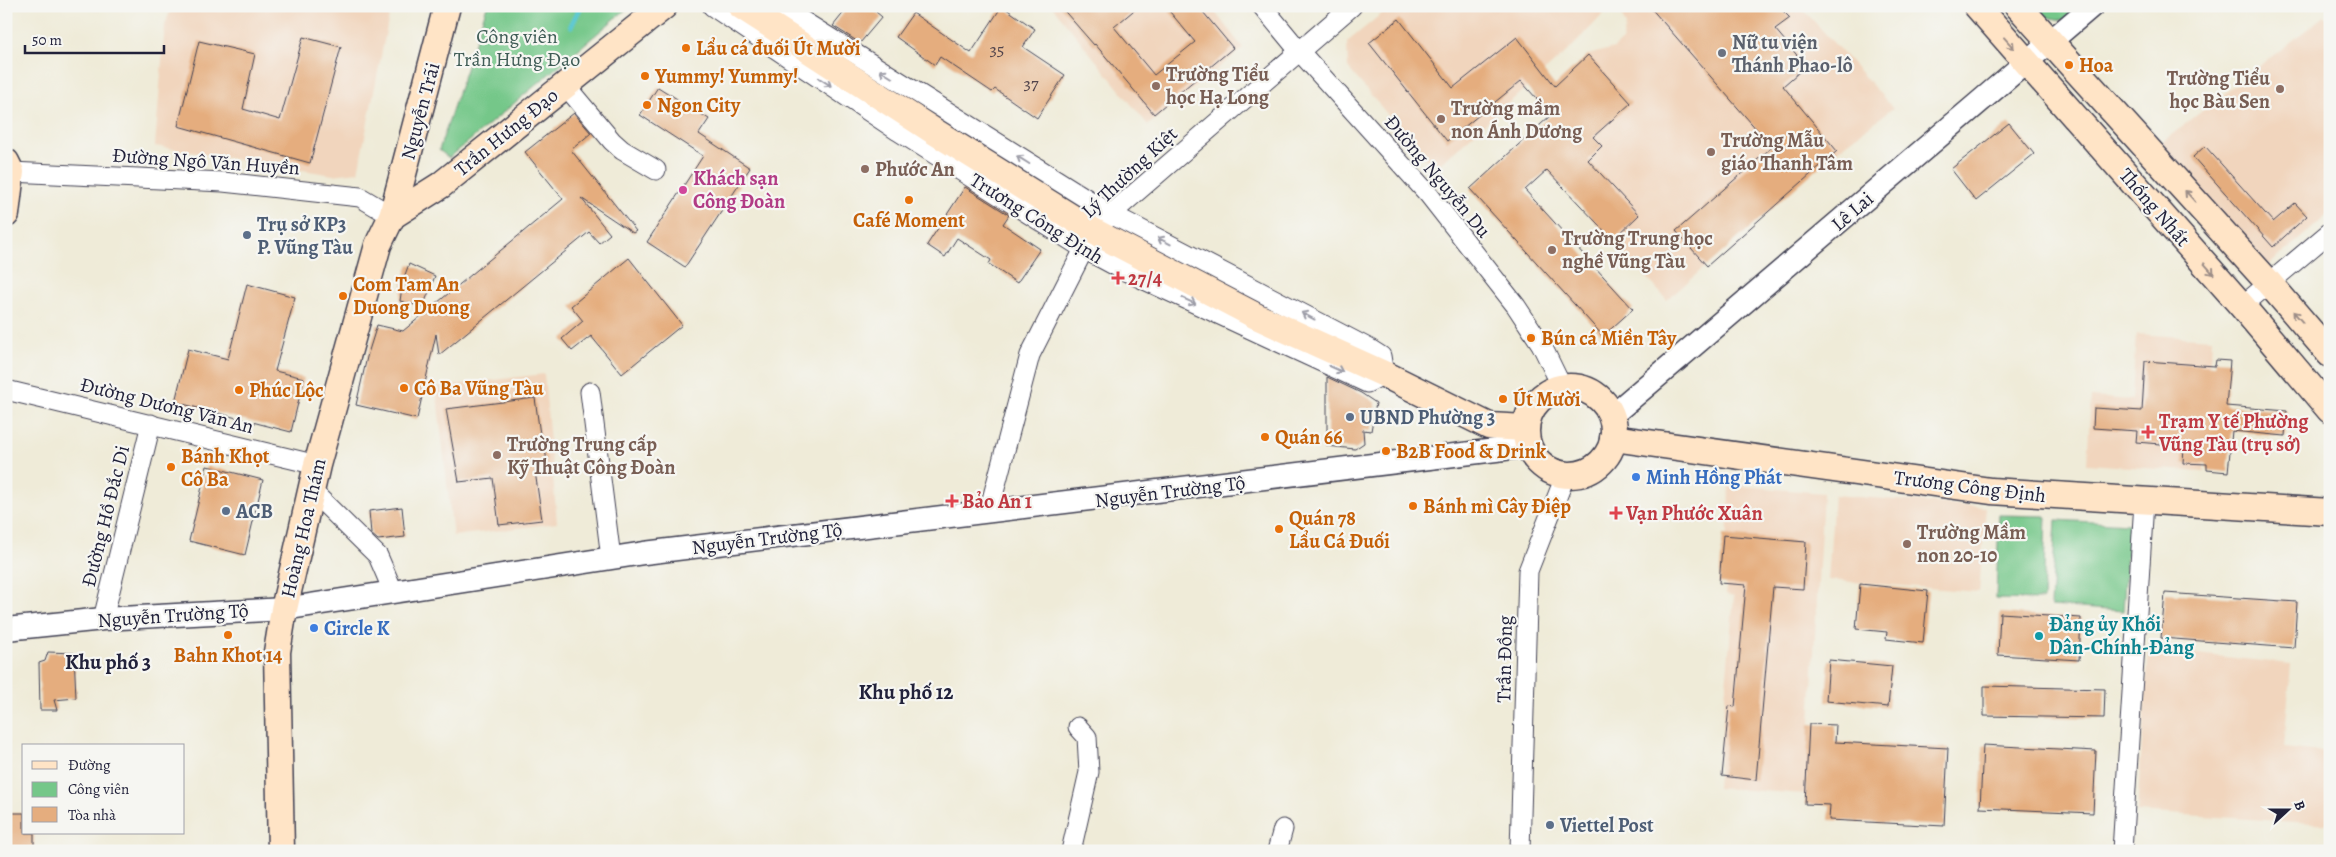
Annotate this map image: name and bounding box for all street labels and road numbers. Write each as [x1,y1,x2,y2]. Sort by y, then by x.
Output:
street label: Nguyễn Trãi [394,59,446,163]
street label: Trần Hưng Đạo [449,82,564,183]
street label: Đường Nguyễn Du [1378,109,1497,244]
street label: Lý Thường Kiệt [1075,120,1184,224]
street label: Đường Ngô Văn Huyền [111,141,301,182]
street label: Thống Nhất [2113,162,2196,253]
street label: Trương Công Định [965,166,1109,271]
street label: Lê Lai [1825,185,1879,237]
street label: Đường Dương Văn An [77,371,257,440]
street label: Đường Hồ Đắc Di [75,443,136,590]
street label: Hoàng Hoa Thám [274,455,333,601]
street label: Trương Công Định [1892,464,2048,509]
street label: Nguyễn Trường Tộ [1093,469,1247,514]
street label: Nguyễn Trường Tộ [690,516,844,561]
street label: Nguyễn Trường Tộ [97,597,249,634]
street label: Trần Đồng [1490,615,1519,703]

